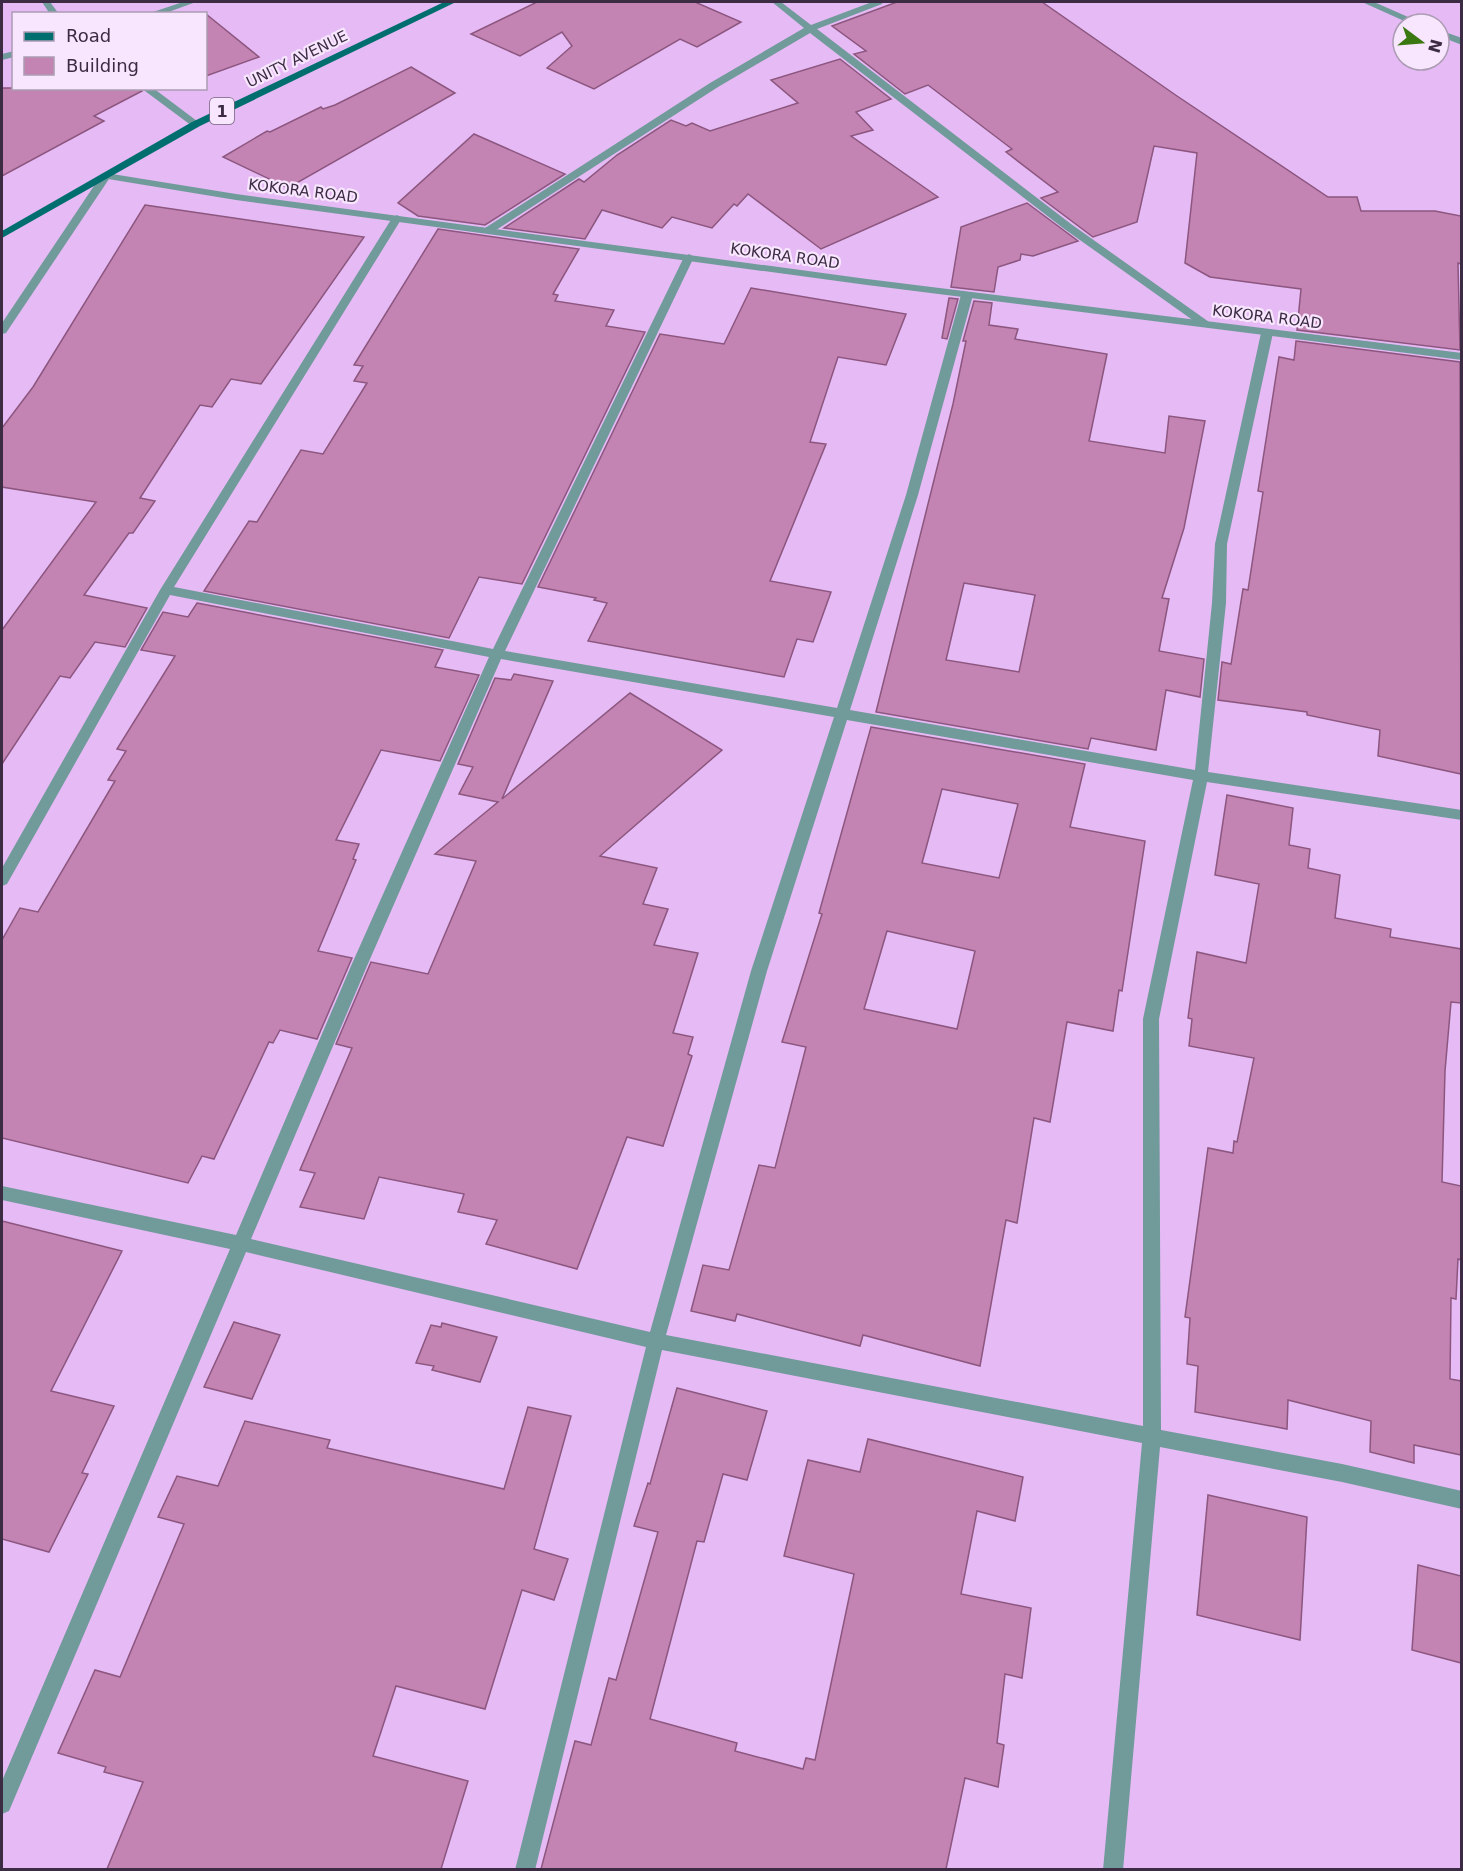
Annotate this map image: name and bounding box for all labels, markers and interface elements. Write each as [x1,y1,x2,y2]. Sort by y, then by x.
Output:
legend [12,12,207,90]
north arrow [1391,12,1451,72]
text: Road [66,25,111,46]
street label: UNITY AVENUE [243,27,351,91]
text: N [1424,37,1446,55]
text: Building [66,55,139,76]
road number: 1 [210,98,234,124]
street label: KOKORA ROAD [247,175,359,207]
street label: KOKORA ROAD [729,239,841,273]
street label: KOKORA ROAD [1211,301,1323,333]

